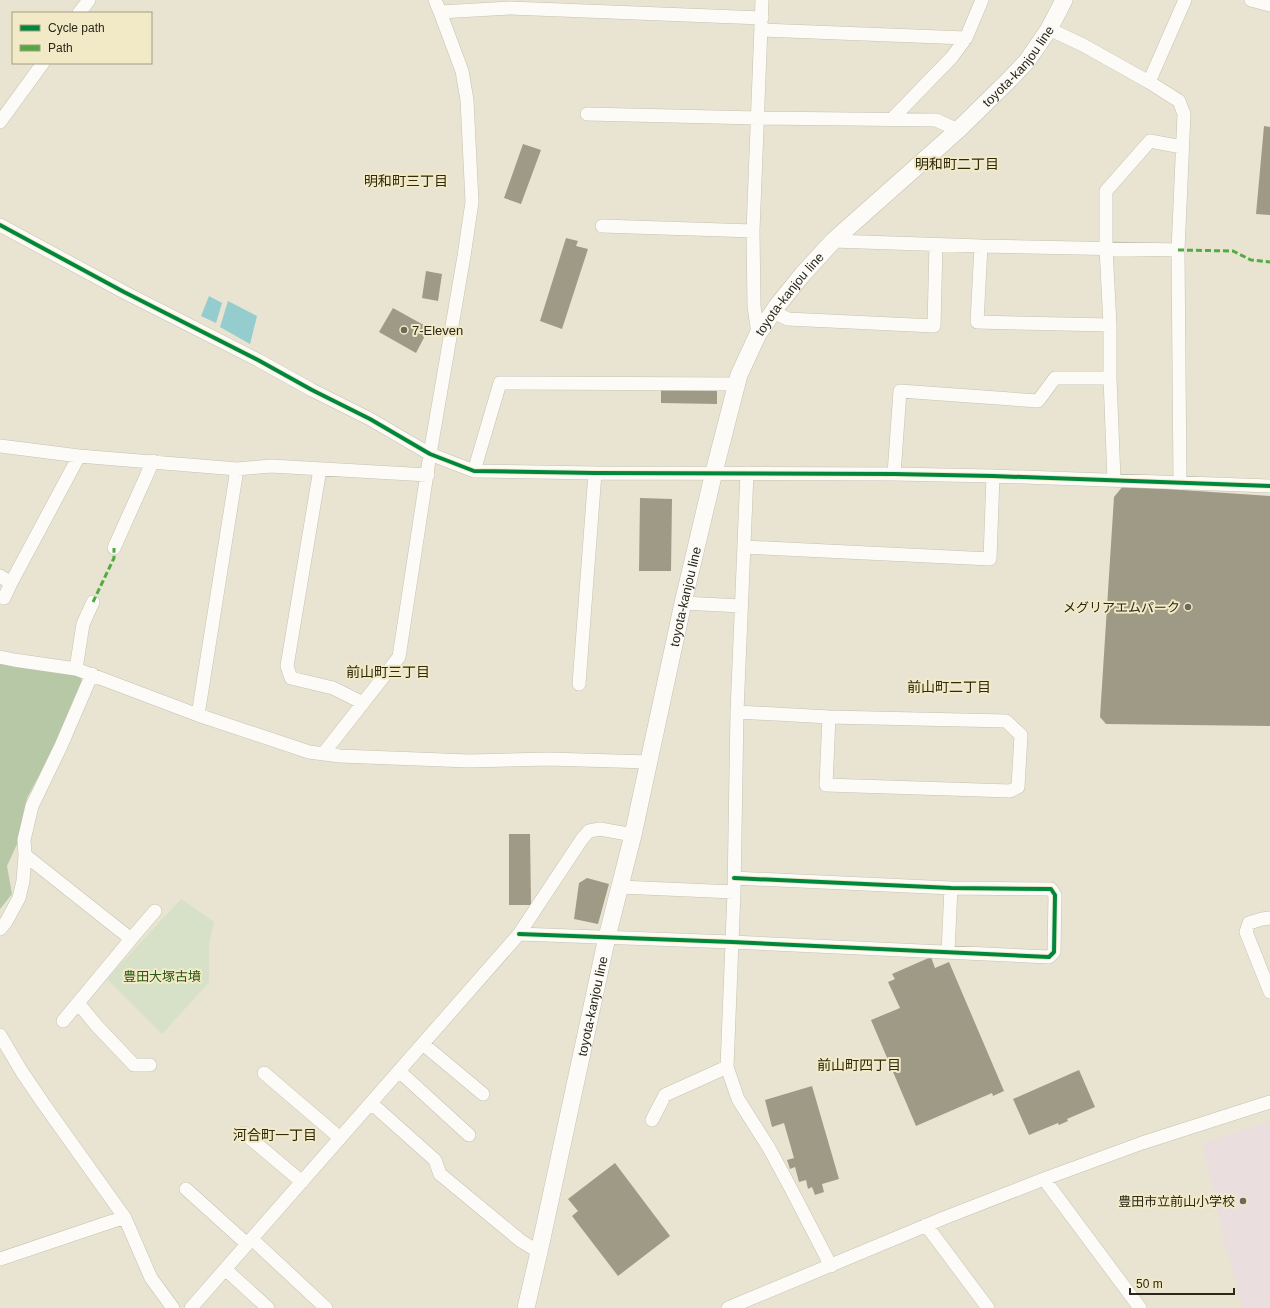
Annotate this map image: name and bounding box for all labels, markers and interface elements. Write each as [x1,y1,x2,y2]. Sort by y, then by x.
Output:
legend [12,12,152,64]
text: Cycle path [48,21,105,35]
street label: toyota-kanjou line [979,23,1057,110]
text: Path [48,41,73,55]
district label: 明和町二丁目 [915,156,999,172]
district label: 明和町三丁目 [364,173,448,189]
street label: toyota-kanjou line [752,250,827,339]
place label: 7-Eleven [412,323,463,338]
marker: 7-Eleven [399,325,409,335]
street label: toyota-kanjou line [667,545,704,648]
place label: メグリアエムパーク [1063,600,1180,615]
marker: メグリアエムパーク [1183,602,1193,612]
district label: 前山町三丁目 [346,664,430,680]
district label: 前山町二丁目 [907,679,991,695]
street label: toyota-kanjou line [574,955,611,1058]
park label: 豊田大塚古墳 [123,969,201,984]
district label: 前山町四丁目 [817,1057,901,1073]
district label: 河合町一丁目 [233,1127,317,1143]
place label: 豊田市立前山小学校 [1118,1194,1235,1209]
marker: 豊田市立前山小学校 [1238,1196,1248,1206]
scale bar [1130,1270,1234,1296]
text: 50 m [1136,1277,1163,1291]

